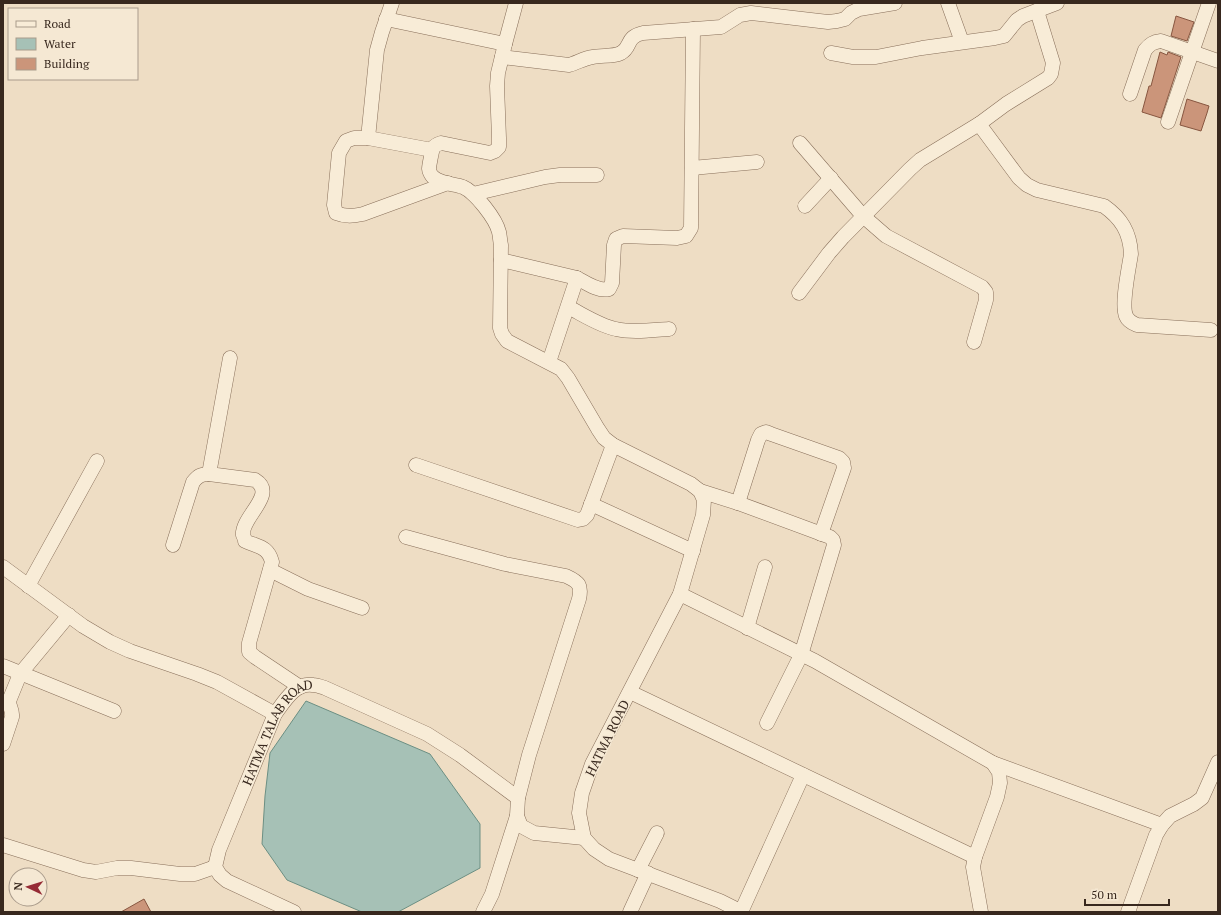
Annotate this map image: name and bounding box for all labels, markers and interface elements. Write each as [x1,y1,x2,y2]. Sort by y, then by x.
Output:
legend [8,8,138,80]
text: Road [44,16,71,31]
text: Water [44,36,76,51]
text: Building [44,56,90,71]
street label: HATMA TALAB ROAD [238,675,313,788]
street label: HATMA ROAD [581,697,633,779]
north arrow [8,867,48,907]
text: N [11,881,25,891]
scale bar [1085,881,1169,907]
text: 50 m [1091,887,1118,902]

